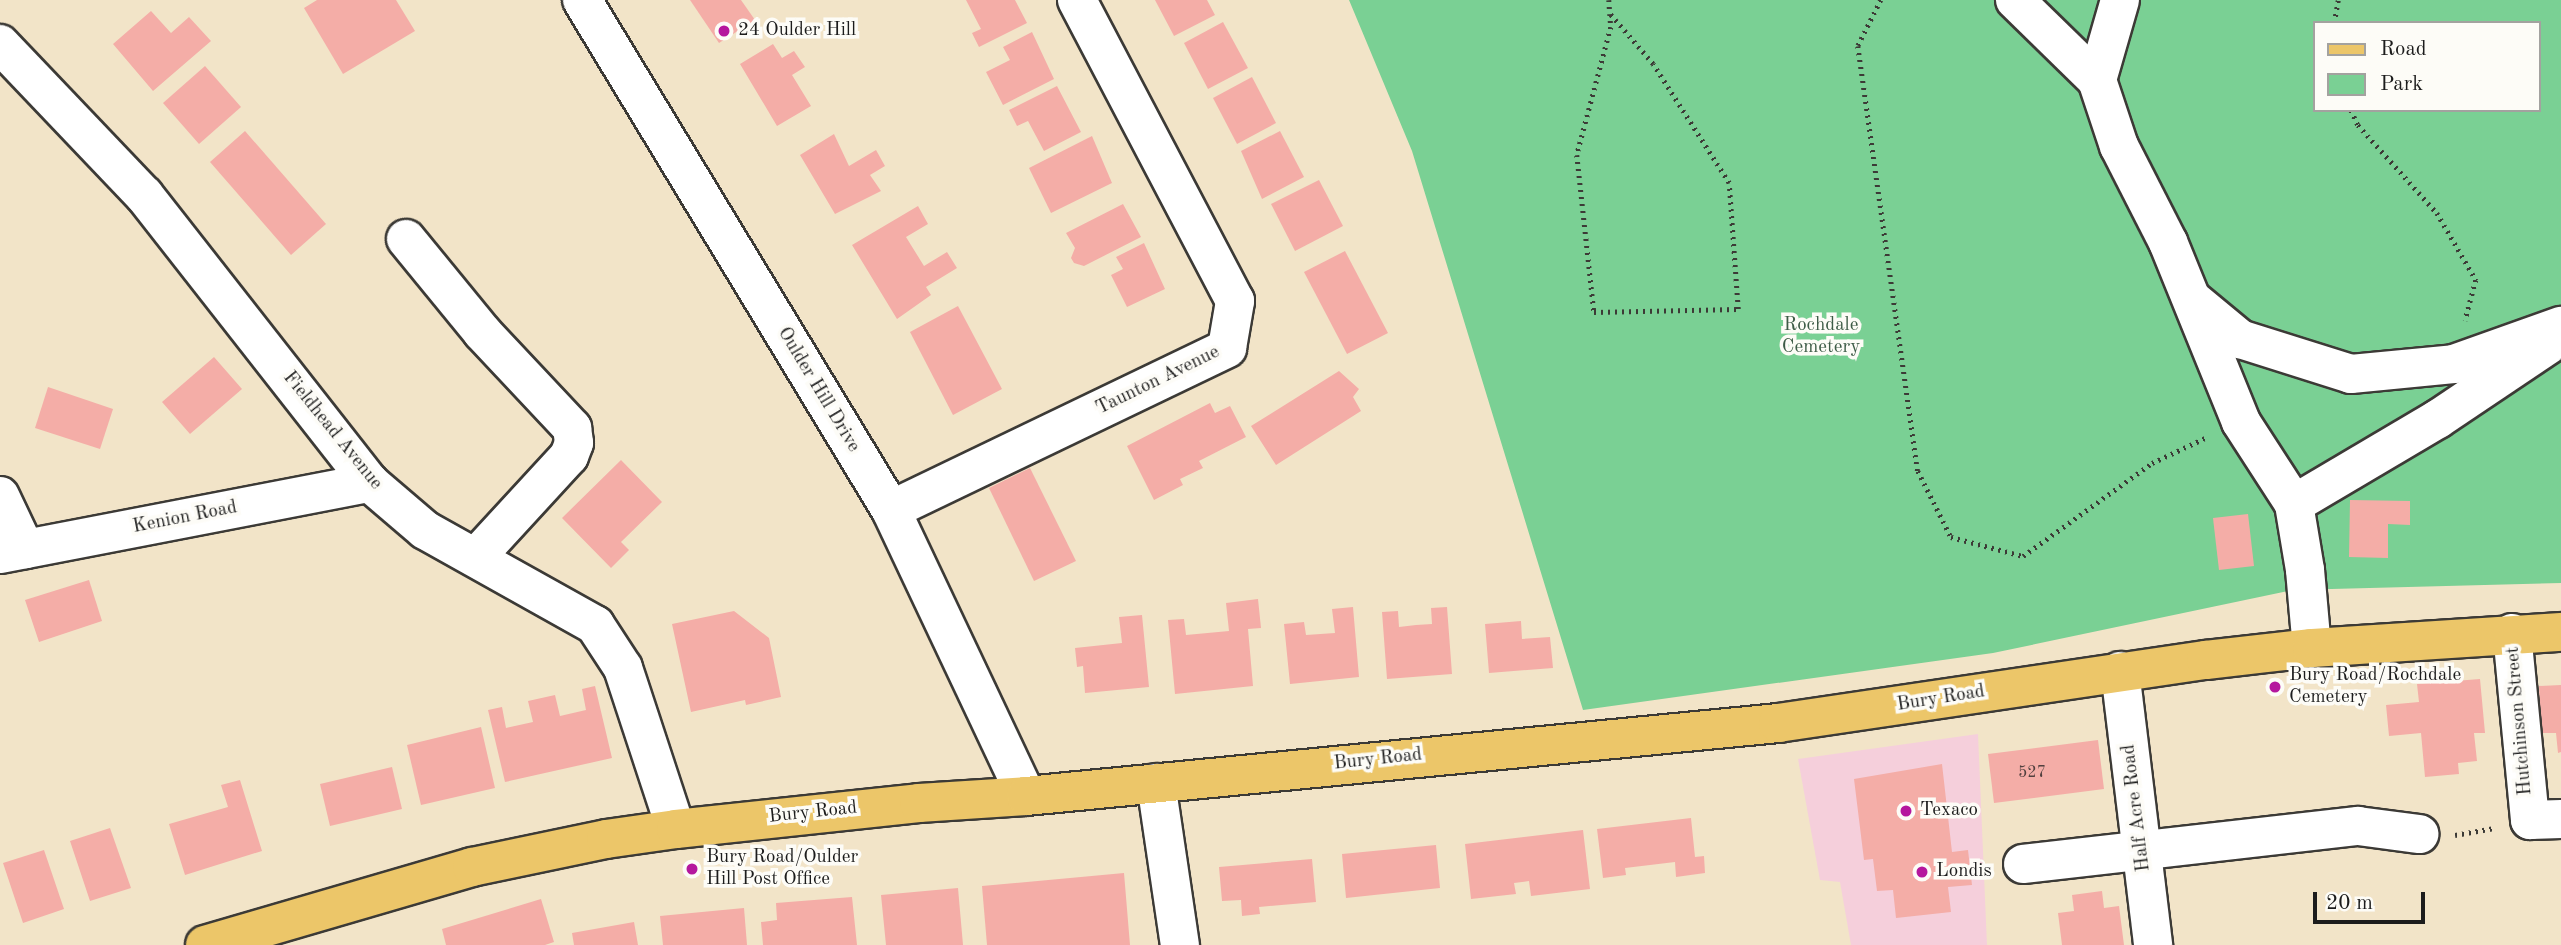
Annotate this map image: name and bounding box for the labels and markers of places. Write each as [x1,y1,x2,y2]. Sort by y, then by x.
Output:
place label: 24 Oulder Hill [738,20,856,42]
marker: 24 Oulder Hill [716,23,732,39]
place label: Bury Road/Rochdale Cemetery [2289,665,2461,709]
marker: Bury Road/Rochdale Cemetery [2267,679,2283,695]
place label: Texaco [1920,800,1978,822]
marker: Texaco [1898,803,1914,819]
place label: Bury Road/Oulder Hill Post Office [706,847,858,891]
marker: Bury Road/Oulder Hill Post Office [684,861,700,877]
place label: Londis [1936,861,1992,883]
marker: Londis [1914,864,1930,880]

